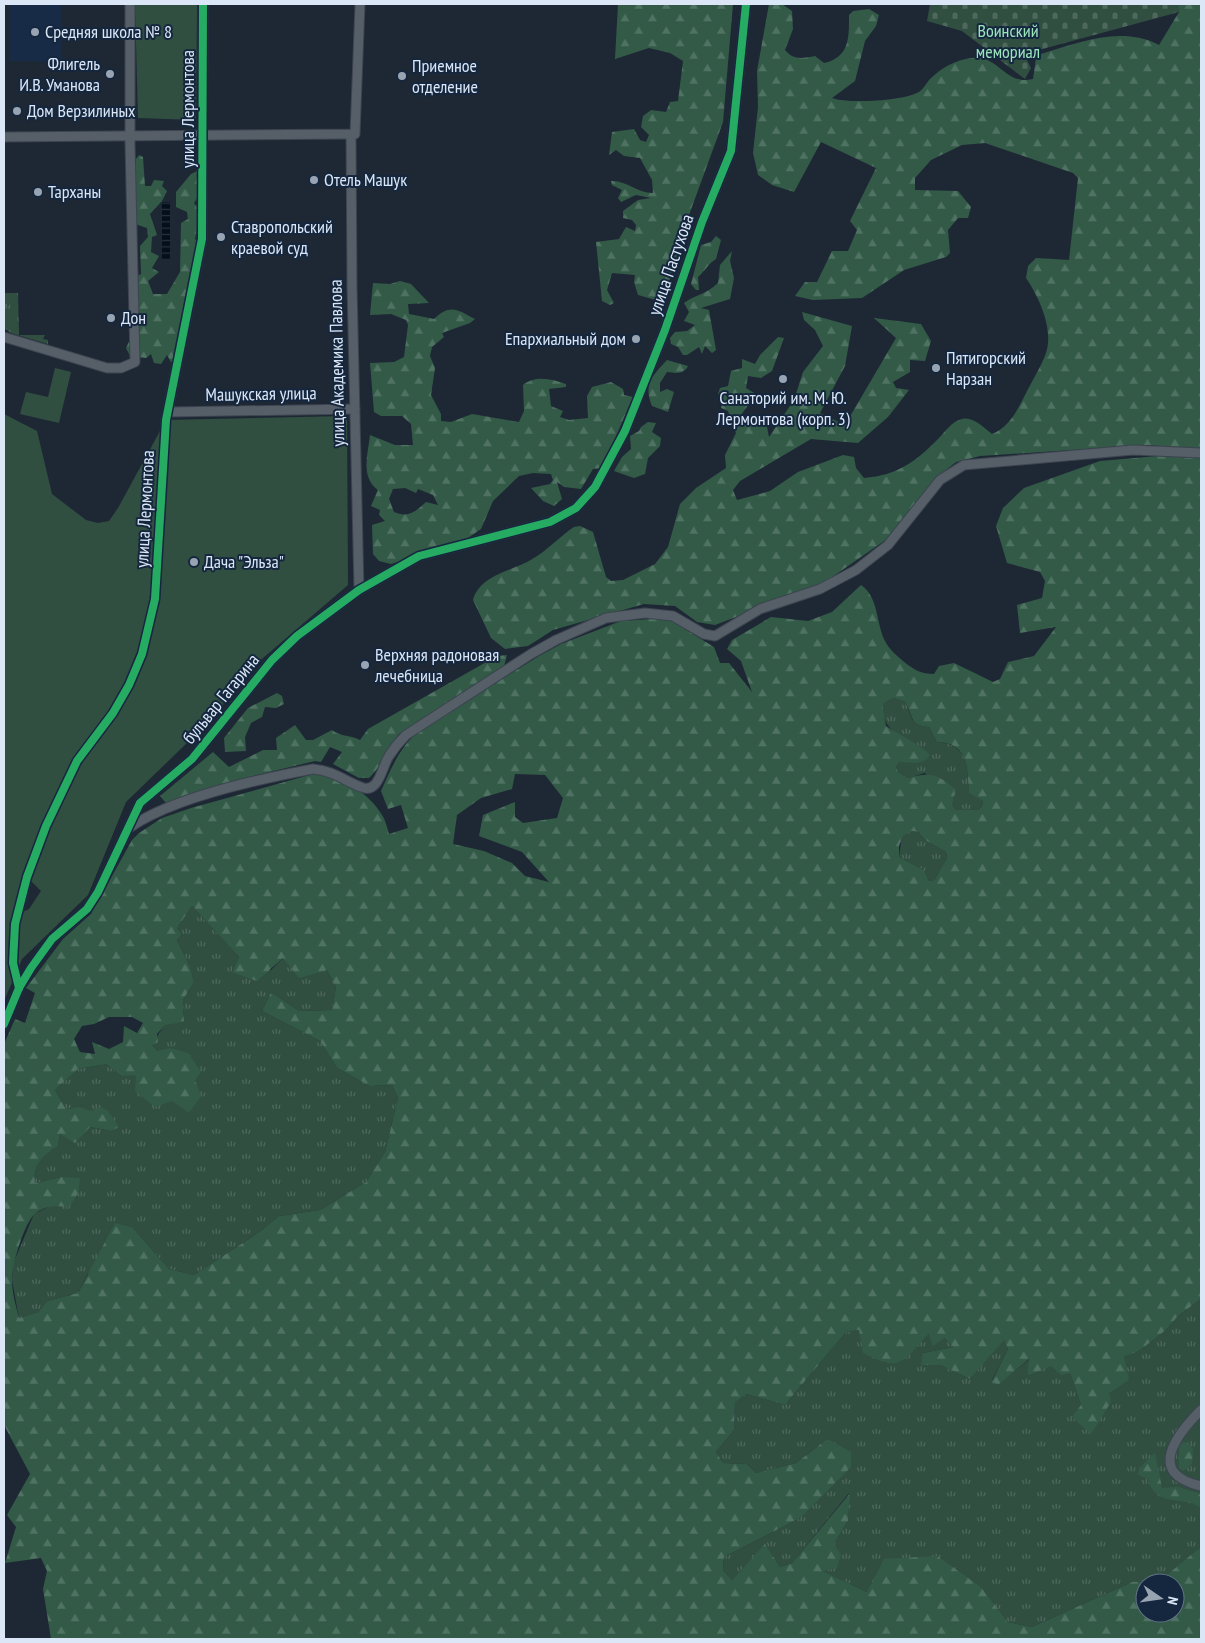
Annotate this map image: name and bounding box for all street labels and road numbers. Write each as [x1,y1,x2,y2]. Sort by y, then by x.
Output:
street label: улица Лермонтова [176,50,199,168]
street label: улица Пастухова [642,211,699,318]
street label: улица Академика Павлова [324,279,349,447]
street label: Машукская улица [205,381,317,406]
street label: улица Лермонтова [130,450,159,568]
street label: бульвар Гагарина [177,649,264,749]

